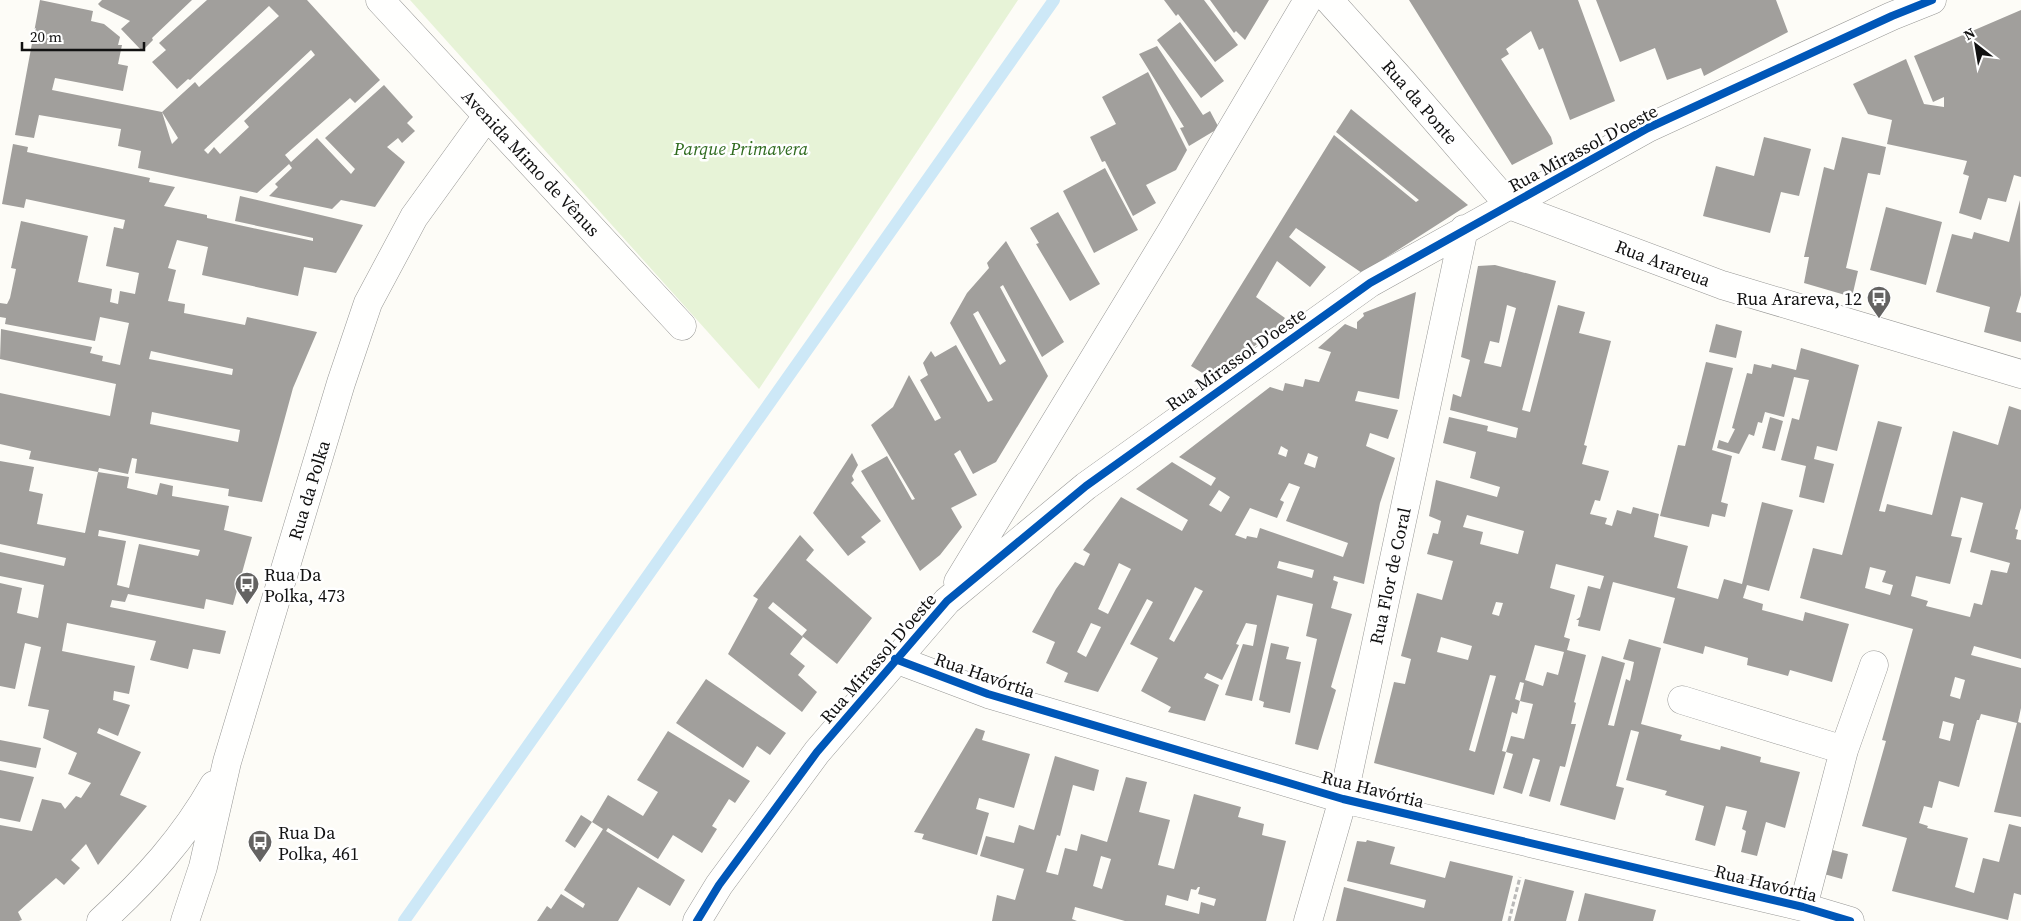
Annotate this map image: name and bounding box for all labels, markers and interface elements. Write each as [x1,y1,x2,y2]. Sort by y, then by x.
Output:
scale bar [22,20,145,52]
north arrow [1951,20,2001,70]
text: N [1960,23,1979,45]
text: 20 m [30,26,62,47]
street label: Rua da Ponte [1376,54,1464,150]
street label: Avenida Mimo de Vênus [456,84,606,242]
street label: Rua Mirassol D'oeste [1504,98,1662,198]
park label: Parque Primavera [673,136,809,161]
street label: Rua Arareua [1612,233,1715,293]
bus stop icon: Rua Arareva, 12 [1866,285,1892,319]
place label: Rua Arareva, 12 [1736,286,1862,311]
street label: Rua Mirassol D'oeste [1161,301,1311,417]
street label: Rua da Polka [282,436,336,543]
street label: Rua Flor de Coral [1363,505,1417,647]
place label: Rua Da Polka, 473 [264,562,345,608]
bus stop icon: Rua Da Polka, 473 [234,571,260,605]
street label: Rua Mirassol D'oeste [814,587,942,729]
street label: Rua Havórtia [931,646,1039,704]
street label: Rua Havórtia [1319,764,1428,814]
place label: Rua Da Polka, 461 [278,820,359,866]
bus stop icon: Rua Da Polka, 461 [247,829,273,863]
street label: Rua Havórtia [1712,858,1821,908]

